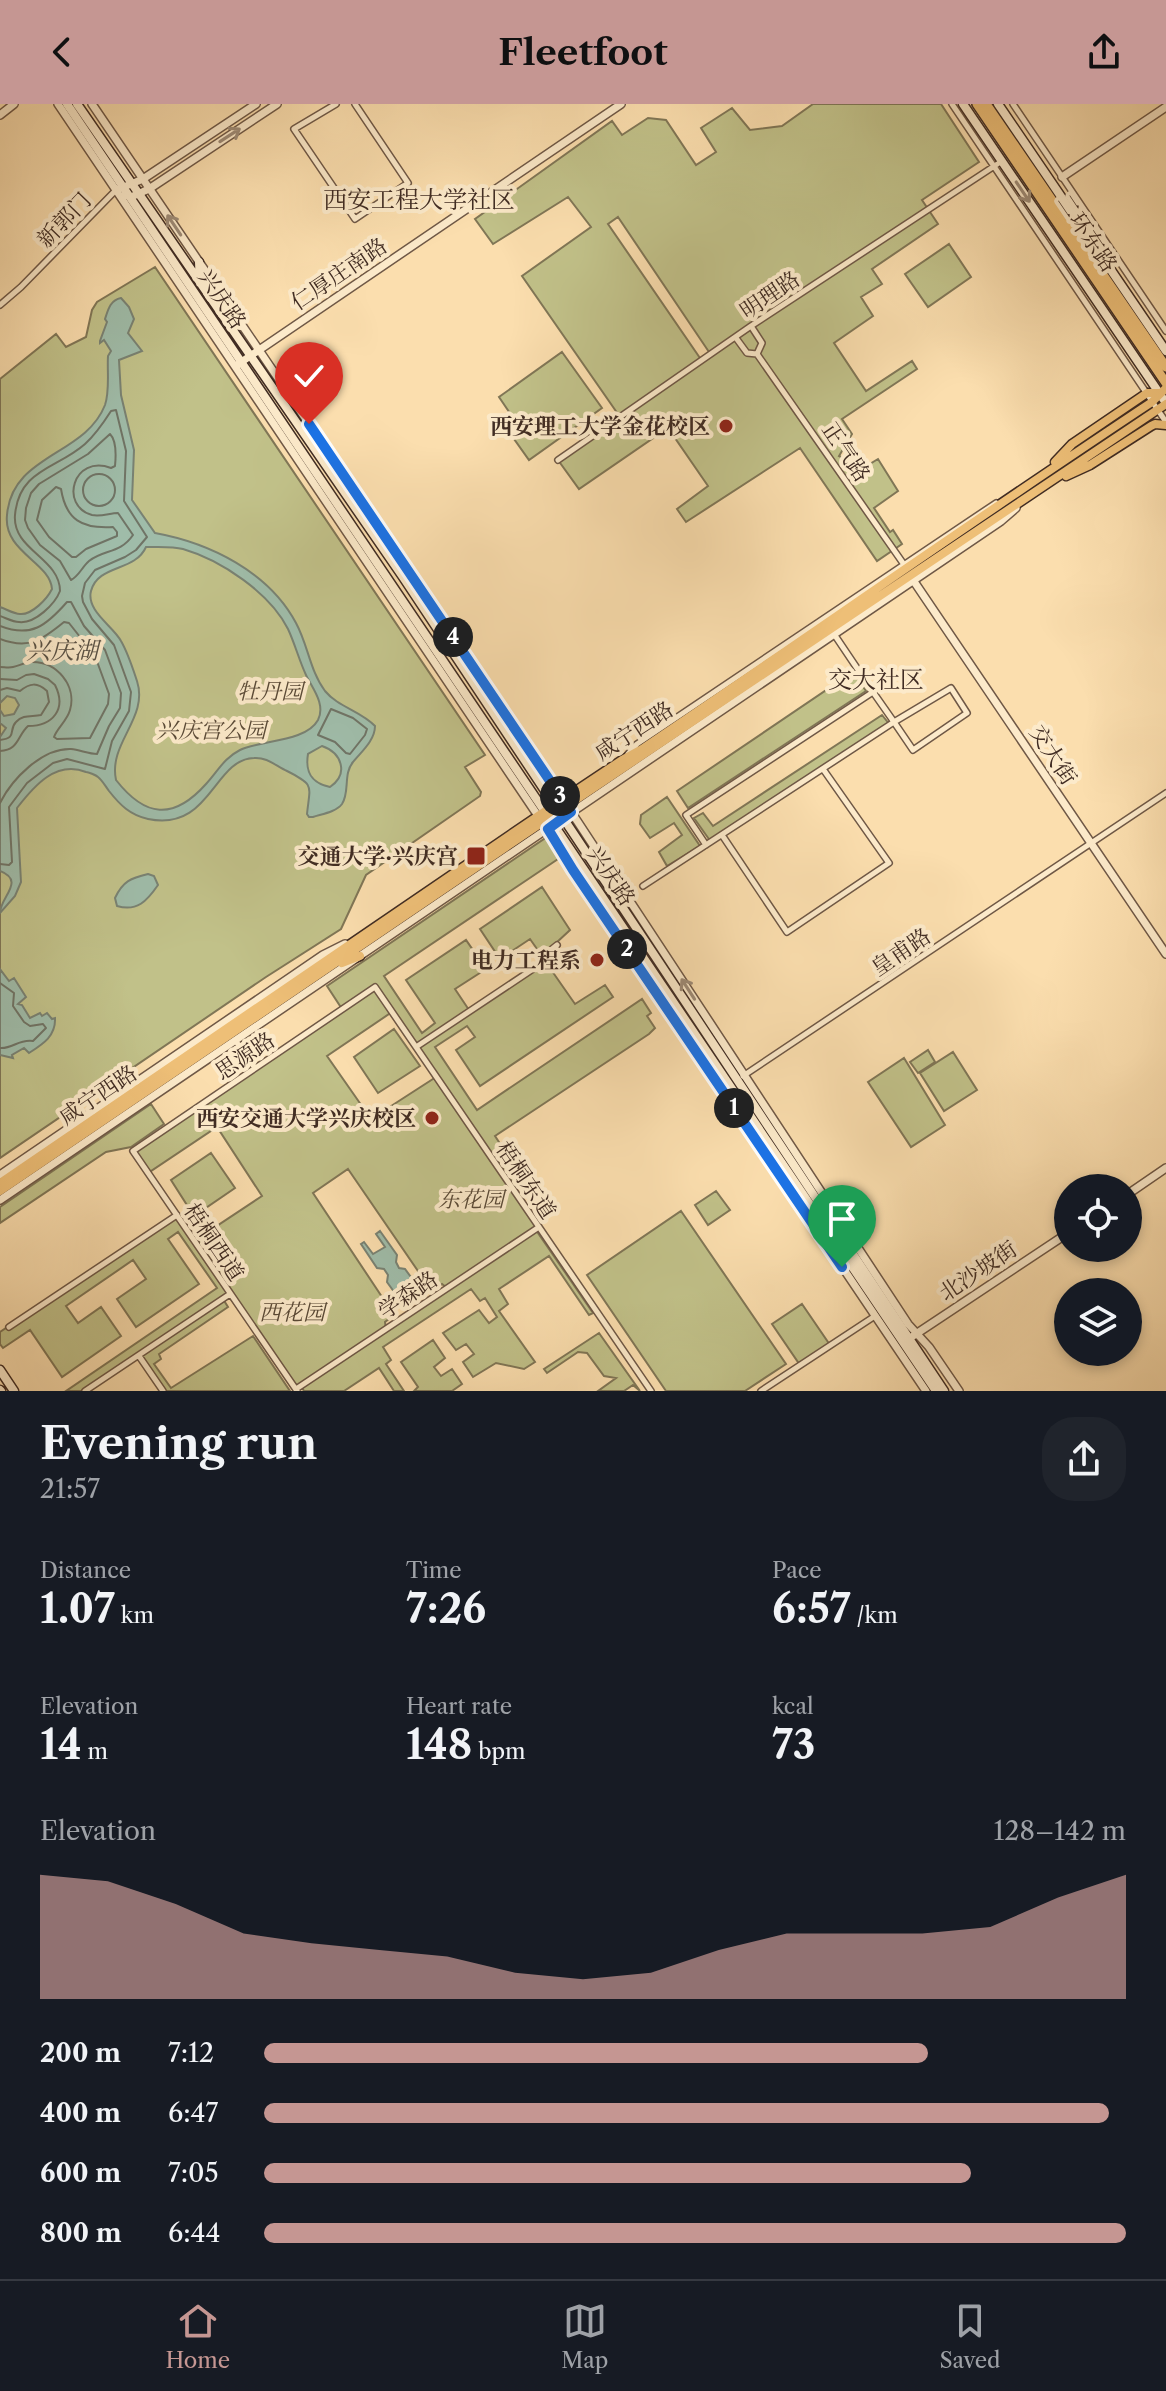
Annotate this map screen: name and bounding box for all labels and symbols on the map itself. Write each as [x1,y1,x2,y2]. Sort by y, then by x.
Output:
one-way arrow [218,127,241,143]
one-way arrow [1015,180,1031,202]
district label: 西安工程大学社区 [323,185,515,214]
street label: 新郭门 [31,187,97,253]
street label: 二环东路 [1051,189,1123,277]
one-way arrow [166,214,182,237]
street label: 仁厚庄南路 [286,232,392,316]
street label: 兴庆路 [192,264,252,334]
street label: 明理路 [735,265,805,325]
pin [275,342,343,424]
place label: 西安理工大学金花校区 [490,413,710,440]
marker: 西安理工大学金花校区 [717,417,735,435]
street label: 正气路 [816,417,876,487]
pin: 4 [433,617,473,657]
water label: 兴庆湖 [26,636,102,665]
district label: 交大社区 [828,665,924,694]
park label: 牡丹园 [237,678,306,705]
street label: 咸宁西路 [590,696,678,766]
park label: 兴庆宫公园 [156,717,269,744]
street label: 交大街 [1024,720,1082,790]
pin: 3 [540,776,580,816]
street label: 兴庆路 [581,841,641,911]
place label: 交通大学·兴庆宫 [298,843,458,870]
marker: 交通大学·兴庆宫 [465,845,487,867]
street label: 皇甫路 [866,922,936,982]
pin: 2 [607,929,647,969]
place label: 电力工程系 [471,947,581,974]
marker: 电力工程系 [588,951,606,969]
one-way arrow [679,978,695,1001]
street label: 思源路 [210,1026,280,1086]
street label: 咸宁西路 [54,1059,142,1131]
pin: 1 [714,1088,754,1128]
place label: 西安交通大学兴庆校区 [196,1105,416,1132]
marker: 西安交通大学兴庆校区 [423,1109,441,1127]
street label: 梧桐东道 [490,1136,562,1224]
pin [808,1185,876,1267]
park label: 东花园 [438,1186,507,1213]
street label: 梧桐西道 [178,1198,250,1286]
street label: 北沙坡街 [934,1235,1022,1307]
street label: 学森路 [373,1265,443,1325]
park label: 西花园 [259,1299,328,1326]

